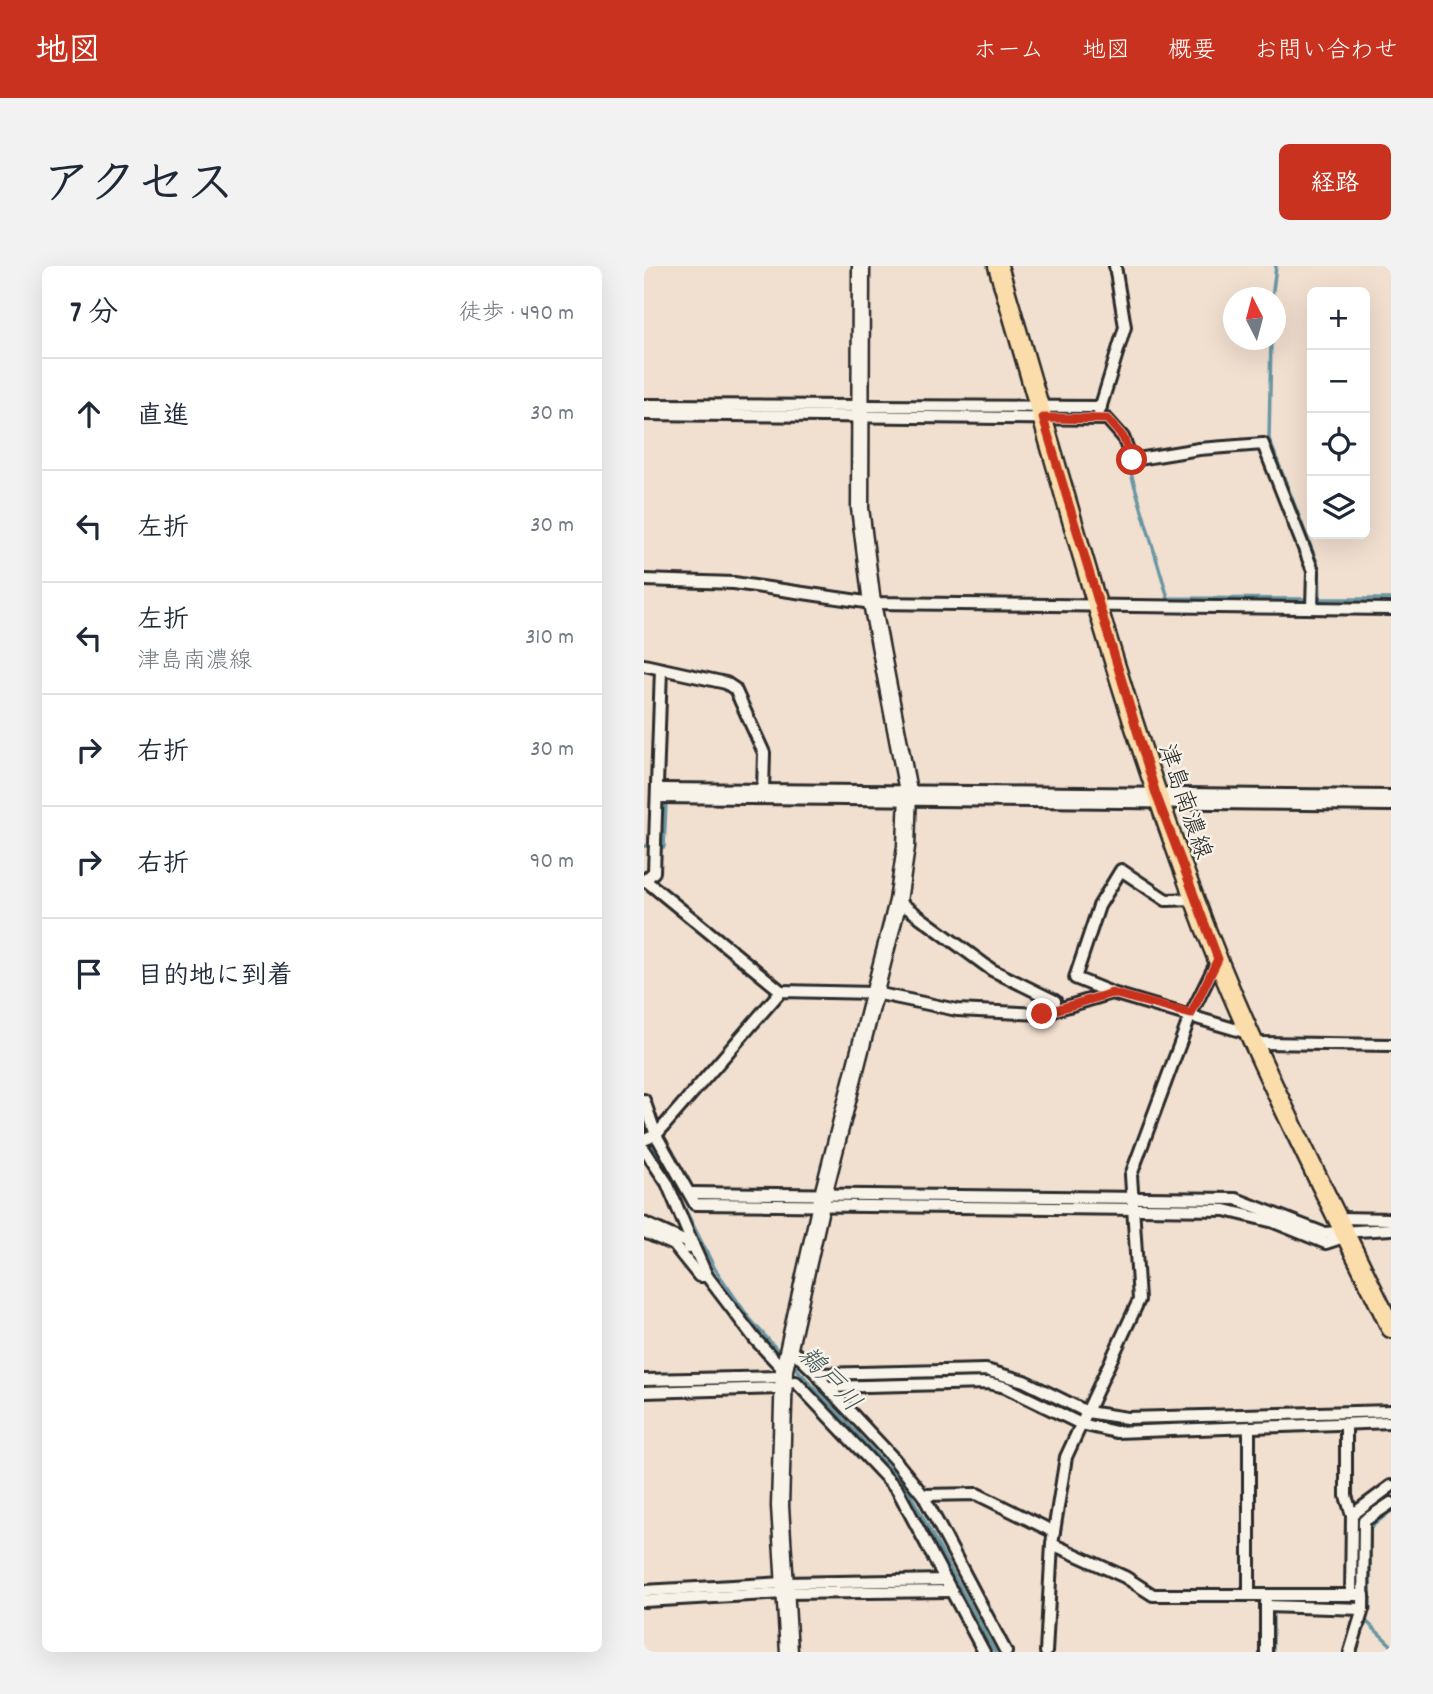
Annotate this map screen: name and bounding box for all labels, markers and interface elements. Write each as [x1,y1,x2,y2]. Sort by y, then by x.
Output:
text: 地図 [35,30,101,77]
text: ホーム [973,35,1044,69]
text: 地図 [1082,35,1130,69]
text: 概要 [1168,35,1216,69]
text: お問い合わせ [1254,35,1398,69]
button: 経路 [1279,144,1391,220]
text: アクセス [42,153,235,223]
north arrow [1223,287,1286,350]
map controls [1307,287,1370,539]
button: + [1307,287,1370,350]
text: 7 分 [70,294,118,337]
text: 徒歩 · 490 m [459,298,574,331]
button: − [1307,350,1370,413]
icon: ahead [70,395,108,433]
text: 30 m [530,398,574,431]
text: 直進 [137,399,189,436]
button: locate [1307,413,1370,476]
route start [1116,444,1147,475]
button: layers [1307,476,1370,539]
icon: left [70,507,108,545]
text: 30 m [530,510,574,543]
text: 左折 [137,511,189,548]
text: 左折 [137,603,189,640]
icon: left [70,619,108,657]
text: 310 m [525,622,574,655]
text: 津島南濃線 [137,646,252,679]
icon: right [70,731,108,769]
text: 30 m [530,734,574,767]
text: 右折 [137,735,189,772]
street label: 津島南濃線 [1148,740,1219,864]
icon: right [70,843,108,881]
text: 90 m [530,846,574,879]
text: 右折 [137,847,189,884]
icon: arrive [70,955,108,993]
text: 目的地に到着 [137,959,293,996]
route end [1026,998,1057,1029]
water label: 鵜戸川 [788,1339,869,1422]

